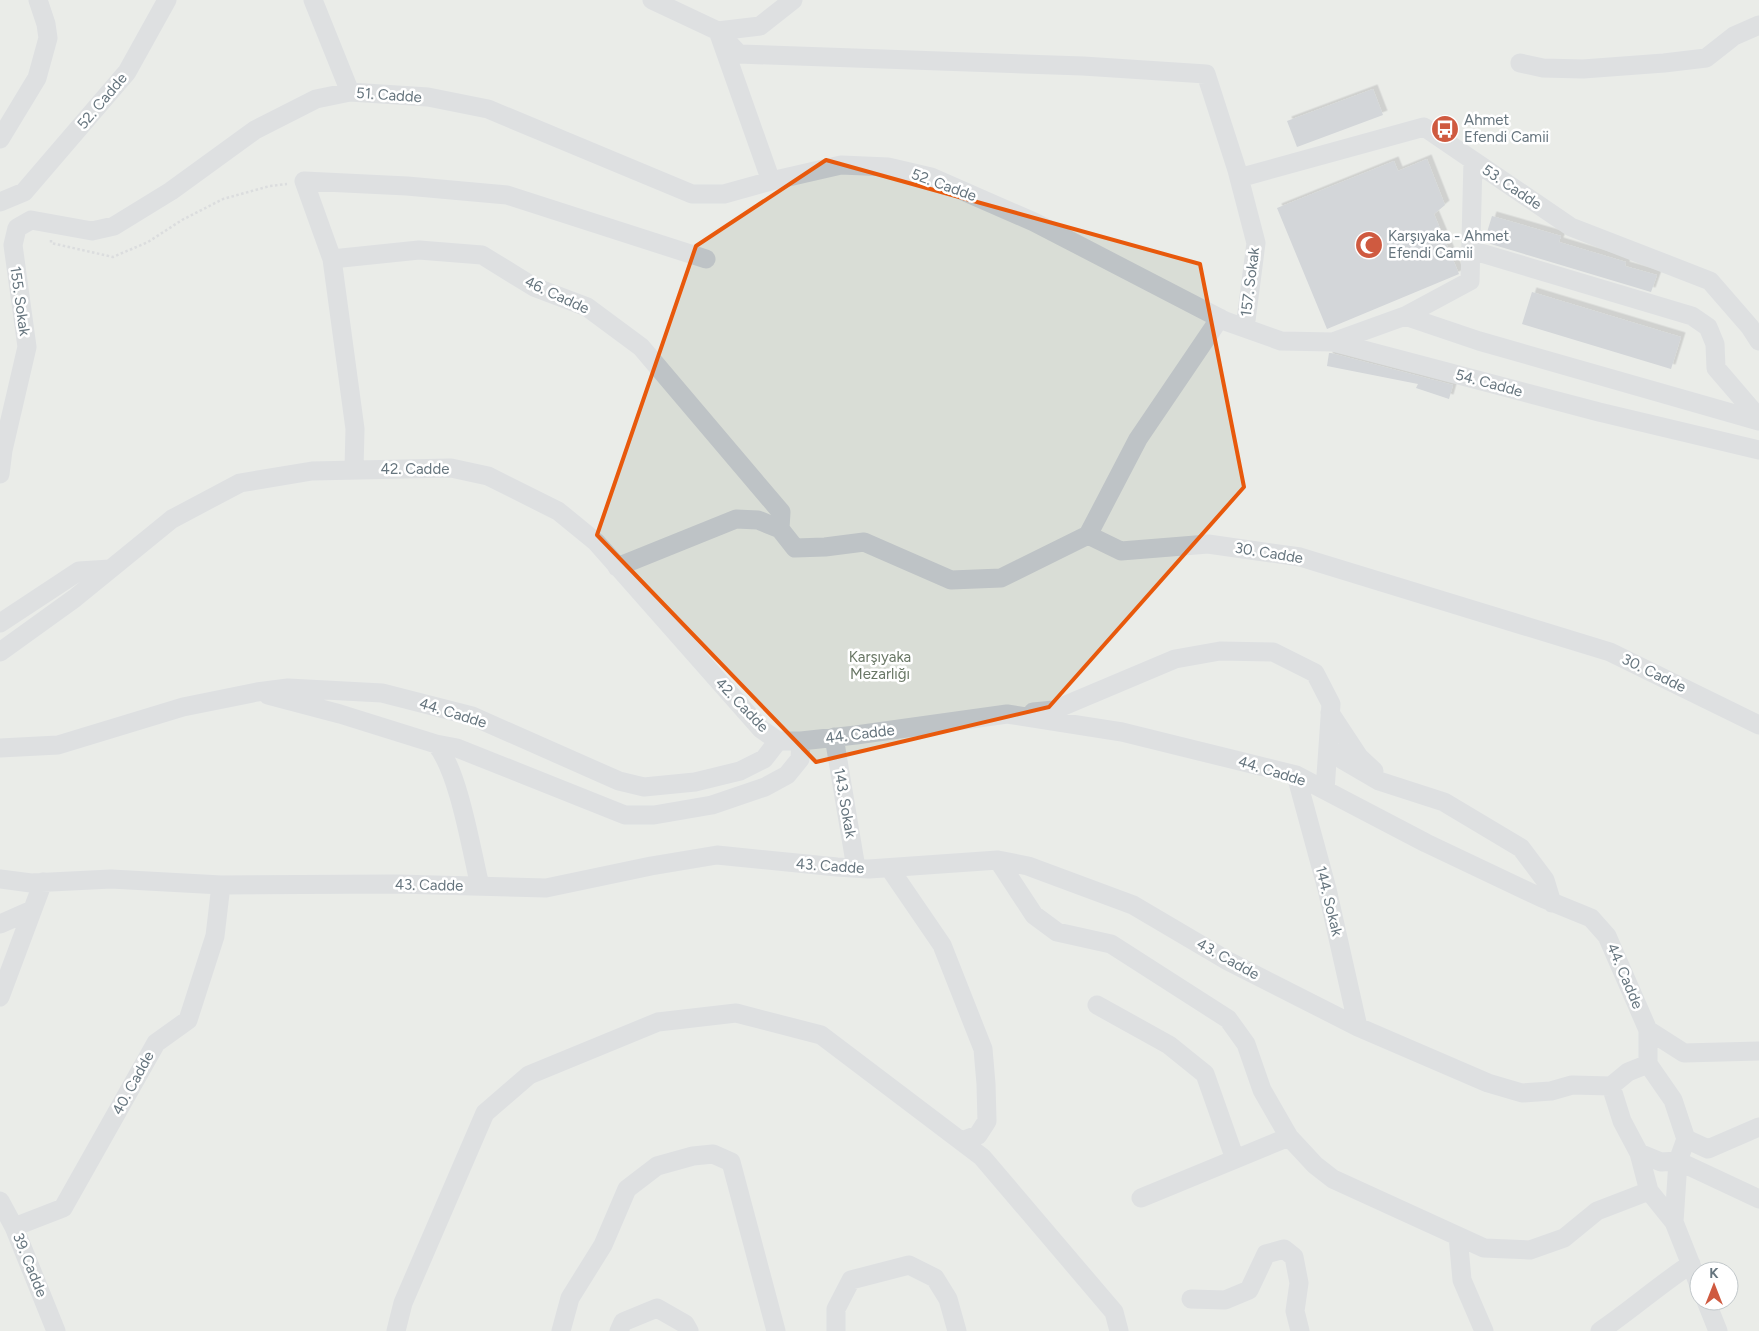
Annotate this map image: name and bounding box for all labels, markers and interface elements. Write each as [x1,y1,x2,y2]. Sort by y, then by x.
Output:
street label: 52. Cadde [73,69,131,133]
street label: 51. Cadde [356,84,422,106]
place label: Ahmet Efendi Camii [1464,111,1549,146]
bus stop icon: Ahmet Efendi Camii [1430,114,1460,144]
street label: 53. Cadde [1479,161,1545,213]
street label: 52. Cadde [909,165,979,205]
place label: Karşıyaka - Ahmet Efendi Camii [1388,227,1510,262]
mosque icon: Karşıyaka - Ahmet Efendi Camii [1354,230,1384,260]
street label: 157. Sokak [1237,246,1263,318]
street label: 155. Sokak [6,265,34,338]
street label: 46. Cadde [522,272,592,318]
street label: 54. Cadde [1453,365,1525,401]
street label: 42. Cadde [381,460,449,478]
street label: 30. Cadde [1234,539,1304,567]
park label: Karşıyaka Mezarlığı [849,648,911,683]
street label: 30. Cadde [1619,650,1689,696]
street label: 42. Cadde [712,674,772,736]
street label: 44. Cadde [417,694,489,732]
street label: 44. Cadde [824,721,896,747]
street label: 44. Cadde [1236,752,1308,790]
street label: 143. Sokak [830,767,860,840]
street label: 43. Cadde [795,855,865,877]
street label: 144. Sokak [1312,864,1347,939]
street label: 43. Cadde [395,875,463,895]
street label: 43. Cadde [1194,935,1262,983]
street label: 44. Cadde [1603,940,1647,1012]
street label: 40. Cadde [108,1048,158,1118]
street label: 39. Cadde [9,1230,51,1300]
north arrow [1689,1261,1739,1311]
text: K [1709,1265,1719,1282]

